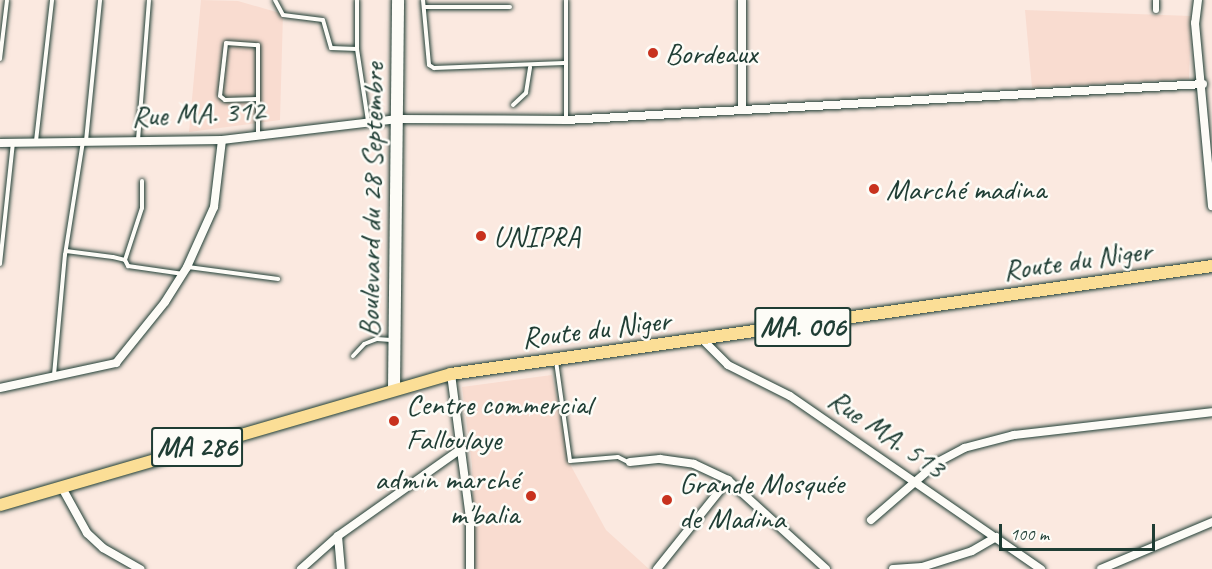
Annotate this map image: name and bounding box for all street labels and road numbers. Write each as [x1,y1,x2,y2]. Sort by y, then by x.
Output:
street label: Boulevard du 28 Septembre [351,63,391,337]
street label: Rue MA. 312 [130,92,266,134]
street label: Route du Niger [1000,232,1154,288]
street label: Route du Niger [520,302,672,356]
road number: MA. 006 [754,302,852,352]
street label: Rue MA. 513 [822,381,952,485]
road number: MA 286 [150,422,244,472]

